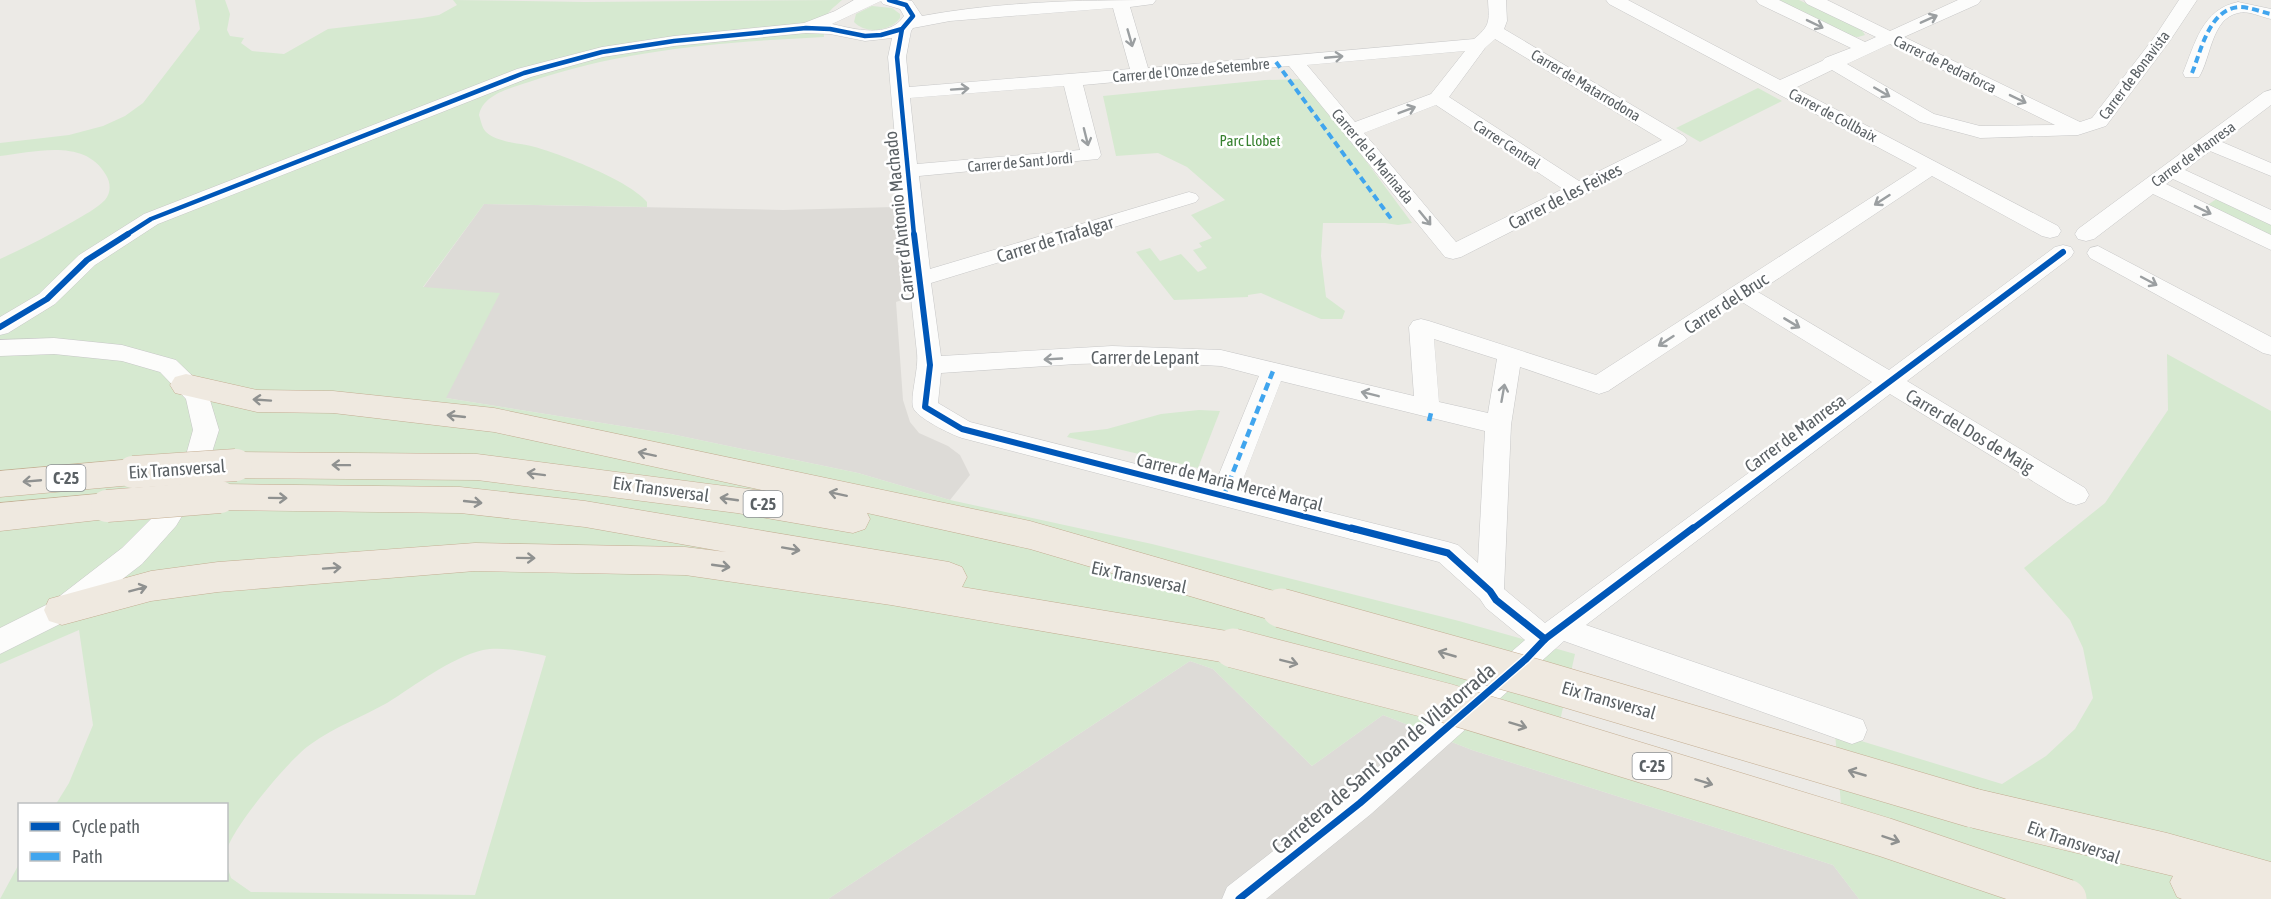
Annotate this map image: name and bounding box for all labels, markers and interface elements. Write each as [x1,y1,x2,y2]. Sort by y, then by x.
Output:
one-way arrow [1920,13,1938,24]
one-way arrow [1805,19,1823,30]
street label: Carrer de Bonavista [2095,27,2173,123]
one-way arrow [1125,28,1137,47]
street label: Carrer de Pedraforca [1891,32,1999,96]
street label: Carrer de Matarrodona [1528,46,1644,124]
one-way arrow [1324,51,1343,62]
street label: Carrer de l'Onze de Setembre [1112,55,1270,85]
one-way arrow [950,83,970,94]
street label: Carrer de Collbaix [1786,85,1880,145]
one-way arrow [1873,86,1890,98]
one-way arrow [2009,94,2027,106]
one-way arrow [1398,103,1416,114]
street label: Carrer de la Marinada [1329,105,1417,207]
street label: Carrer Central [1470,116,1544,172]
street label: Carrer de Manresa [2148,118,2238,190]
one-way arrow [1081,127,1092,146]
street label: Carrer d'Antonio Machado [880,130,918,302]
park label: Parc Llobet [1220,132,1280,149]
street label: Carrer de Sant Jordi [967,149,1073,175]
street label: Carrer de les Feixes [1505,158,1625,234]
one-way arrow [1875,194,1891,206]
one-way arrow [2194,205,2212,217]
one-way arrow [1418,210,1432,225]
street label: Carrer de Trafalgar [994,211,1117,267]
street label: Carrer del Bruc [1680,268,1772,338]
one-way arrow [2140,276,2158,287]
one-way arrow [1783,317,1800,329]
one-way arrow [1659,335,1675,347]
street label: Carrer de Lepant [1091,347,1199,368]
one-way arrow [1044,353,1064,364]
one-way arrow [1498,384,1509,404]
street label: Carrer del Dos de Maig [1902,384,2038,478]
one-way arrow [1361,387,1380,399]
street label: Carrer de Manresa [1740,389,1850,477]
one-way arrow [253,395,273,406]
one-way arrow [447,410,467,421]
one-way arrow [638,448,658,459]
street label: Carrer de Maria Mercè Marçal [1135,449,1326,515]
street label: Eix Transversal [128,455,226,483]
one-way arrow [332,459,352,471]
road number: C-25 [46,465,86,491]
one-way arrow [527,468,546,479]
street label: Eix Transversal [612,472,711,506]
one-way arrow [23,476,43,487]
one-way arrow [829,488,848,500]
road number: C-25 [744,491,783,517]
one-way arrow [268,492,288,503]
one-way arrow [720,493,740,504]
one-way arrow [463,497,483,508]
one-way arrow [780,543,800,554]
one-way arrow [516,552,536,564]
street label: Eix Transversal [1089,557,1189,597]
one-way arrow [711,561,731,572]
one-way arrow [321,562,341,573]
one-way arrow [128,583,147,595]
one-way arrow [1438,648,1457,660]
street label: Carretera de Sant Joan de Vilatorrada [1266,657,1500,859]
one-way arrow [1279,657,1298,669]
street label: Eix Transversal [1559,677,1659,724]
one-way arrow [1508,720,1527,731]
road number: C-25 [1632,753,1672,779]
one-way arrow [1847,767,1866,778]
one-way arrow [1694,777,1713,788]
legend [18,803,228,881]
text: Cycle path [72,816,140,837]
street label: Eix Transversal [2025,816,2123,868]
one-way arrow [1881,834,1900,845]
text: Path [72,846,103,867]

